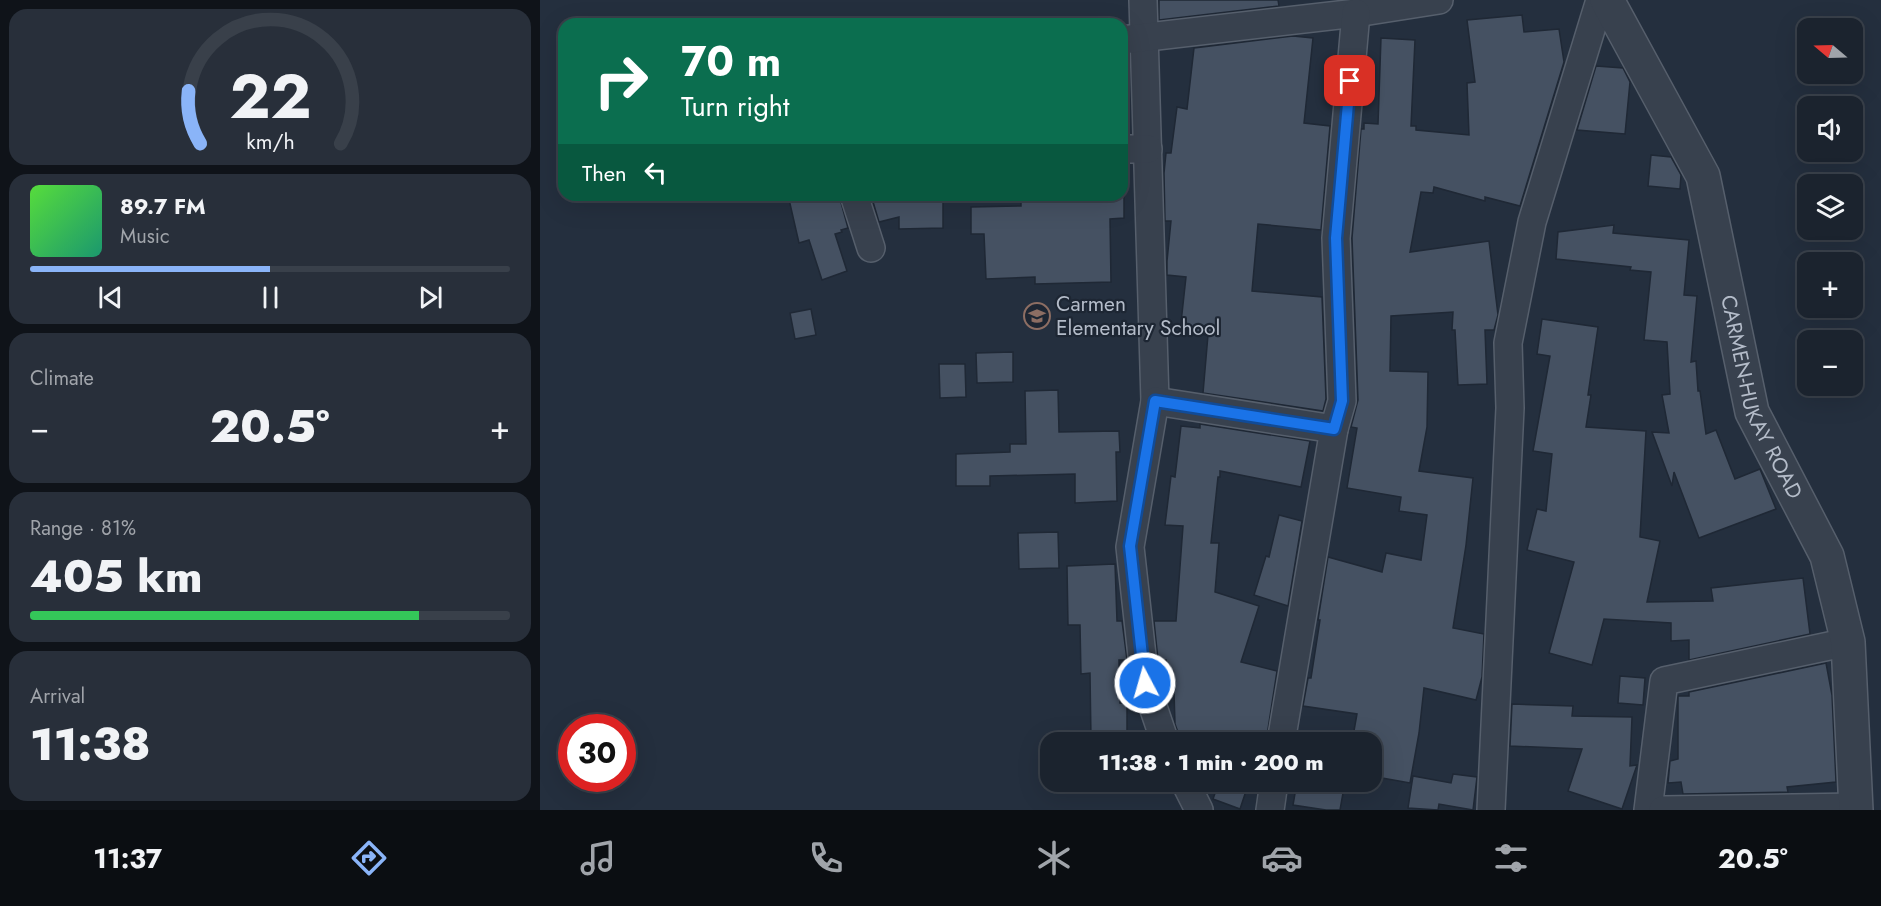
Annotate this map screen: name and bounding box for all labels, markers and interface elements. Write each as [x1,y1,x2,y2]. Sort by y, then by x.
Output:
north arrow [1797,18,1863,84]
map controls [1797,18,1863,396]
text: 70 m [681,31,781,92]
icon: right [582,42,660,120]
text: 22 [229,51,311,141]
pin [1324,55,1375,106]
icon: arrive [1333,64,1366,97]
text: Turn right [681,87,789,126]
button: sound [1797,96,1863,162]
text: km/h [246,126,294,157]
icon: left [639,156,672,189]
text: Then [582,157,627,189]
button: layers [1797,174,1863,240]
text: 89.7 FM [120,190,206,222]
text: Music [120,222,170,251]
button: + [1797,252,1863,318]
icon: previous [94,281,127,314]
icon: pause [254,281,287,314]
icon: next [414,281,447,314]
place label: Carmen Elementary School [1056,289,1220,343]
street label: CARMEN-HUKAY ROAD [1713,292,1810,504]
school or university icon: Carmen Elementary School [1022,301,1052,331]
button: − [1797,330,1863,396]
text: Climate [30,364,94,393]
text: 20.5° [210,394,330,459]
text: − [30,404,49,451]
text: + [490,404,510,451]
text: Range · 81% [30,514,136,543]
text: 405 km [30,544,202,609]
position arrow [1113,651,1177,715]
text: Arrival [30,682,85,711]
text: 11:38 [30,712,150,777]
speed limit sign: 30 [558,714,636,792]
text: 11:38 · 1 min · 200 m [1098,746,1324,778]
icon: directions [348,837,390,879]
icon: music [577,837,619,879]
icon: phone [805,837,847,879]
icon: climate [1033,837,1075,879]
icon: car [1261,837,1303,879]
icon: filters [1490,837,1532,879]
text: 11:37 [93,839,162,878]
text: 20.5° [1718,839,1788,878]

